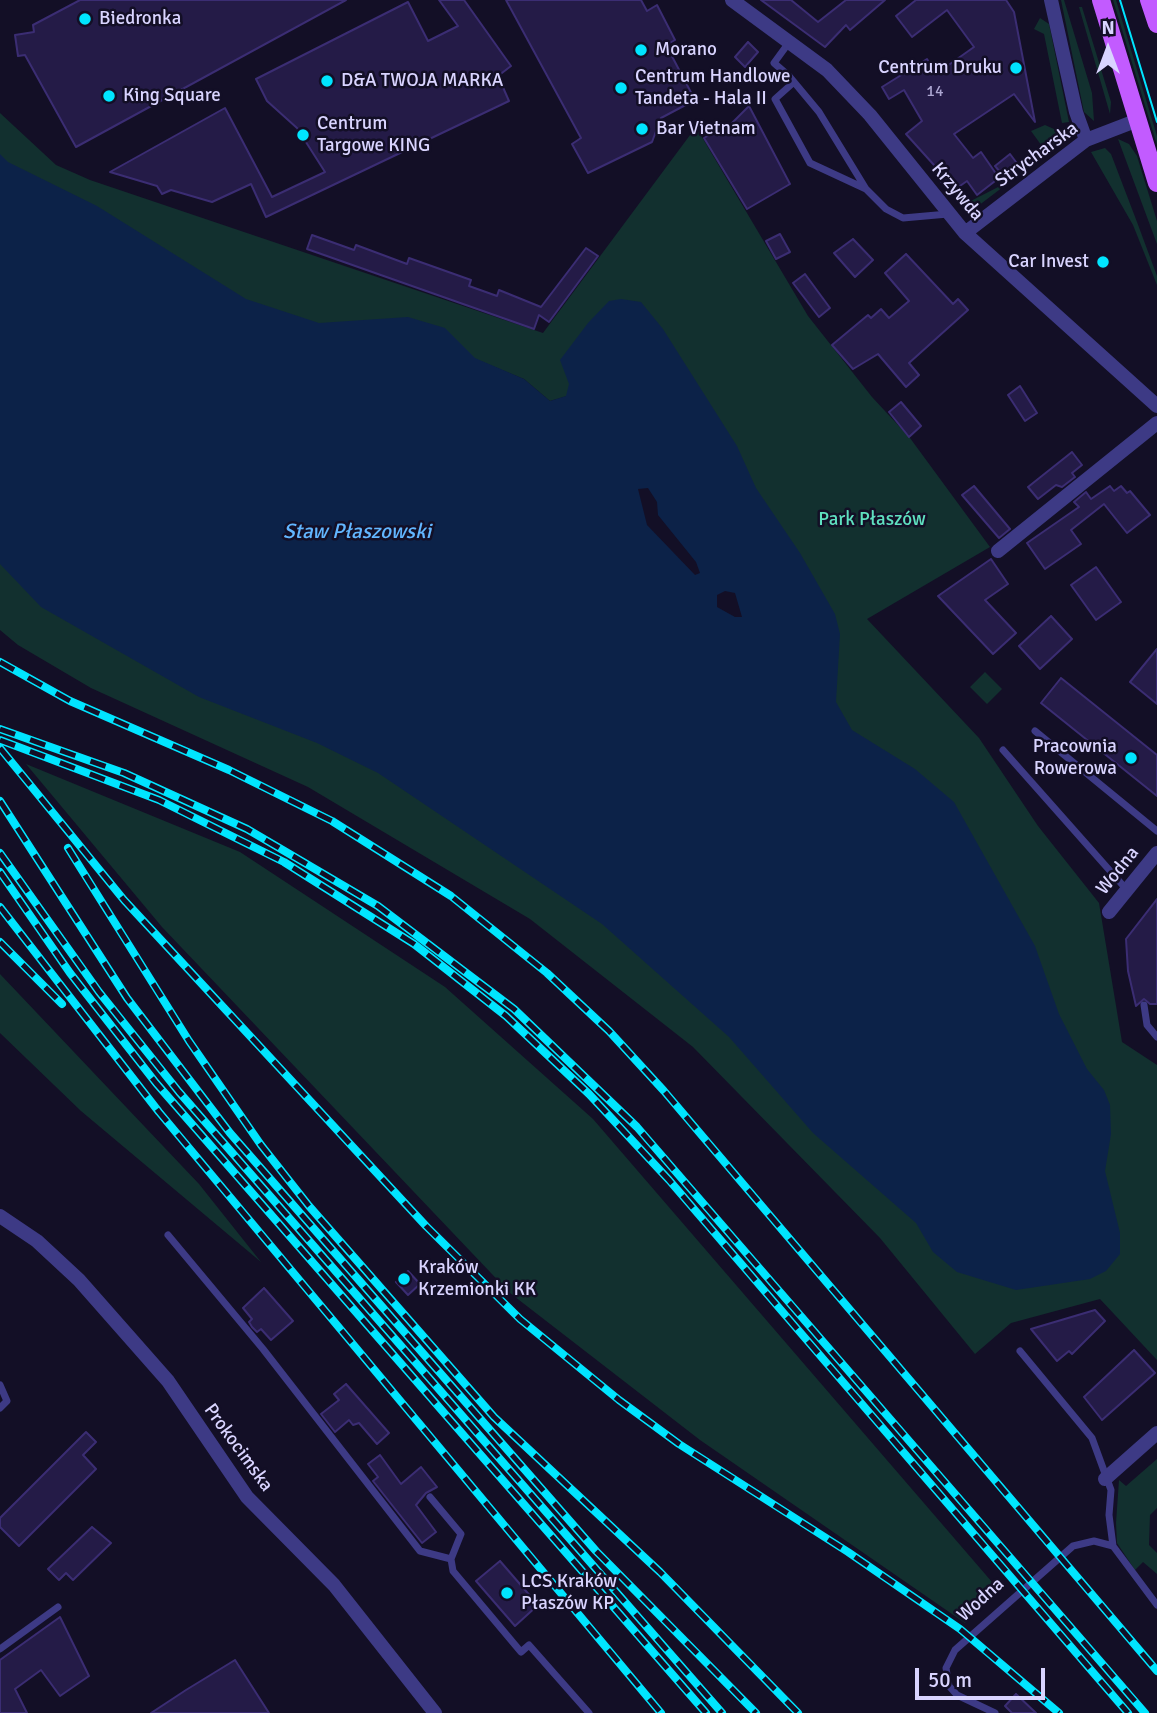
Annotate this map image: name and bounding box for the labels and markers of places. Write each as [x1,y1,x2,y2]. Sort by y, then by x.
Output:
place label: Biedronka [99,8,181,30]
marker: Biedronka [77,11,93,27]
place label: Morano [655,39,717,61]
marker: Morano [633,42,649,58]
place label: Centrum Druku [878,57,1002,79]
marker: Centrum Druku [1008,60,1024,76]
place label: Centrum Handlowe Tandeta - Hala II [635,66,791,110]
place label: D&A TWOJA MARKA [341,70,503,92]
marker: D&A TWOJA MARKA [319,73,335,89]
marker: Centrum Handlowe Tandeta - Hala II [613,80,629,96]
place label: King Square [123,85,221,107]
marker: King Square [101,88,117,104]
place label: Centrum Targowe KING [317,113,430,157]
place label: Bar Vietnam [656,118,756,140]
marker: Bar Vietnam [634,121,650,137]
marker: Centrum Targowe KING [295,127,311,143]
place label: Car Invest [1008,251,1089,273]
marker: Car Invest [1095,254,1111,270]
place label: Pracownia Rowerowa [1033,736,1117,780]
marker: Pracownia Rowerowa [1123,750,1139,766]
place label: Kraków Krzemionki KK [418,1257,536,1301]
marker: Kraków Krzemionki KK [396,1271,412,1287]
place label: LCS Kraków Płaszów KP [521,1571,617,1615]
marker: LCS Kraków Płaszów KP [499,1585,515,1601]

